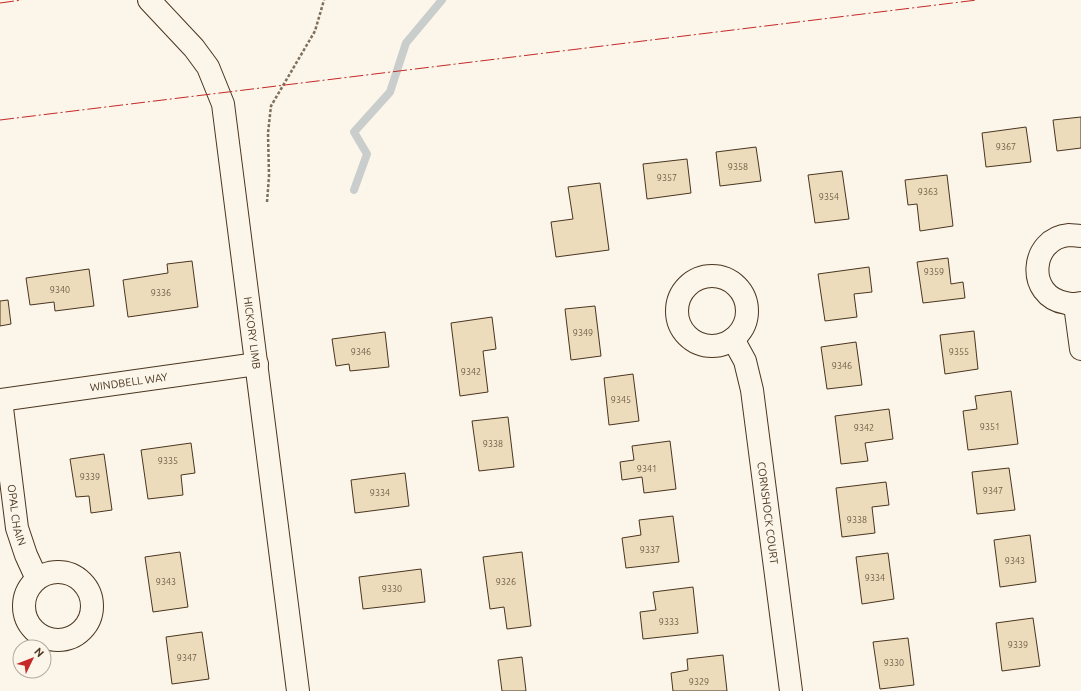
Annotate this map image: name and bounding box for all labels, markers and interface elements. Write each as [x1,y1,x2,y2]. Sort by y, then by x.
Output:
house number: 9367 [996,142,1016,152]
house number: 9358 [728,162,748,172]
house number: 9357 [657,173,677,183]
house number: 9363 [918,187,938,197]
house number: 9354 [819,192,839,202]
house number: 9359 [924,267,944,277]
house number: 9340 [50,285,70,295]
house number: 9336 [151,288,171,298]
street label: HICKORY LIMB [242,296,263,370]
house number: 9349 [573,328,593,338]
house number: 9346 [351,347,371,357]
house number: 9355 [949,347,969,357]
house number: 9346 [832,361,852,371]
house number: 9342 [461,367,481,377]
street label: WINDBELL WAY [89,371,169,393]
house number: 9345 [611,395,631,405]
house number: 9351 [980,422,1000,432]
house number: 9342 [854,423,874,433]
house number: 9338 [483,439,503,449]
house number: 9335 [158,456,178,466]
street label: CORNSHOCK COURT [755,461,781,565]
house number: 9341 [637,464,657,474]
house number: 9339 [80,472,100,482]
street label: OPAL CHAIN [6,483,28,547]
house number: 9347 [983,486,1003,496]
house number: 9334 [370,488,390,498]
house number: 9338 [847,515,867,525]
house number: 9337 [640,545,660,555]
house number: 9343 [1005,556,1025,566]
house number: 9334 [865,573,885,583]
house number: 9343 [156,577,176,587]
house number: 9326 [496,577,516,587]
house number: 9330 [382,584,402,594]
house number: 9333 [659,617,679,627]
north arrow [12,639,52,679]
house number: 9339 [1008,640,1028,650]
text: N [32,645,47,659]
house number: 9347 [177,653,197,663]
house number: 9330 [884,658,904,668]
house number: 9329 [689,677,709,687]

